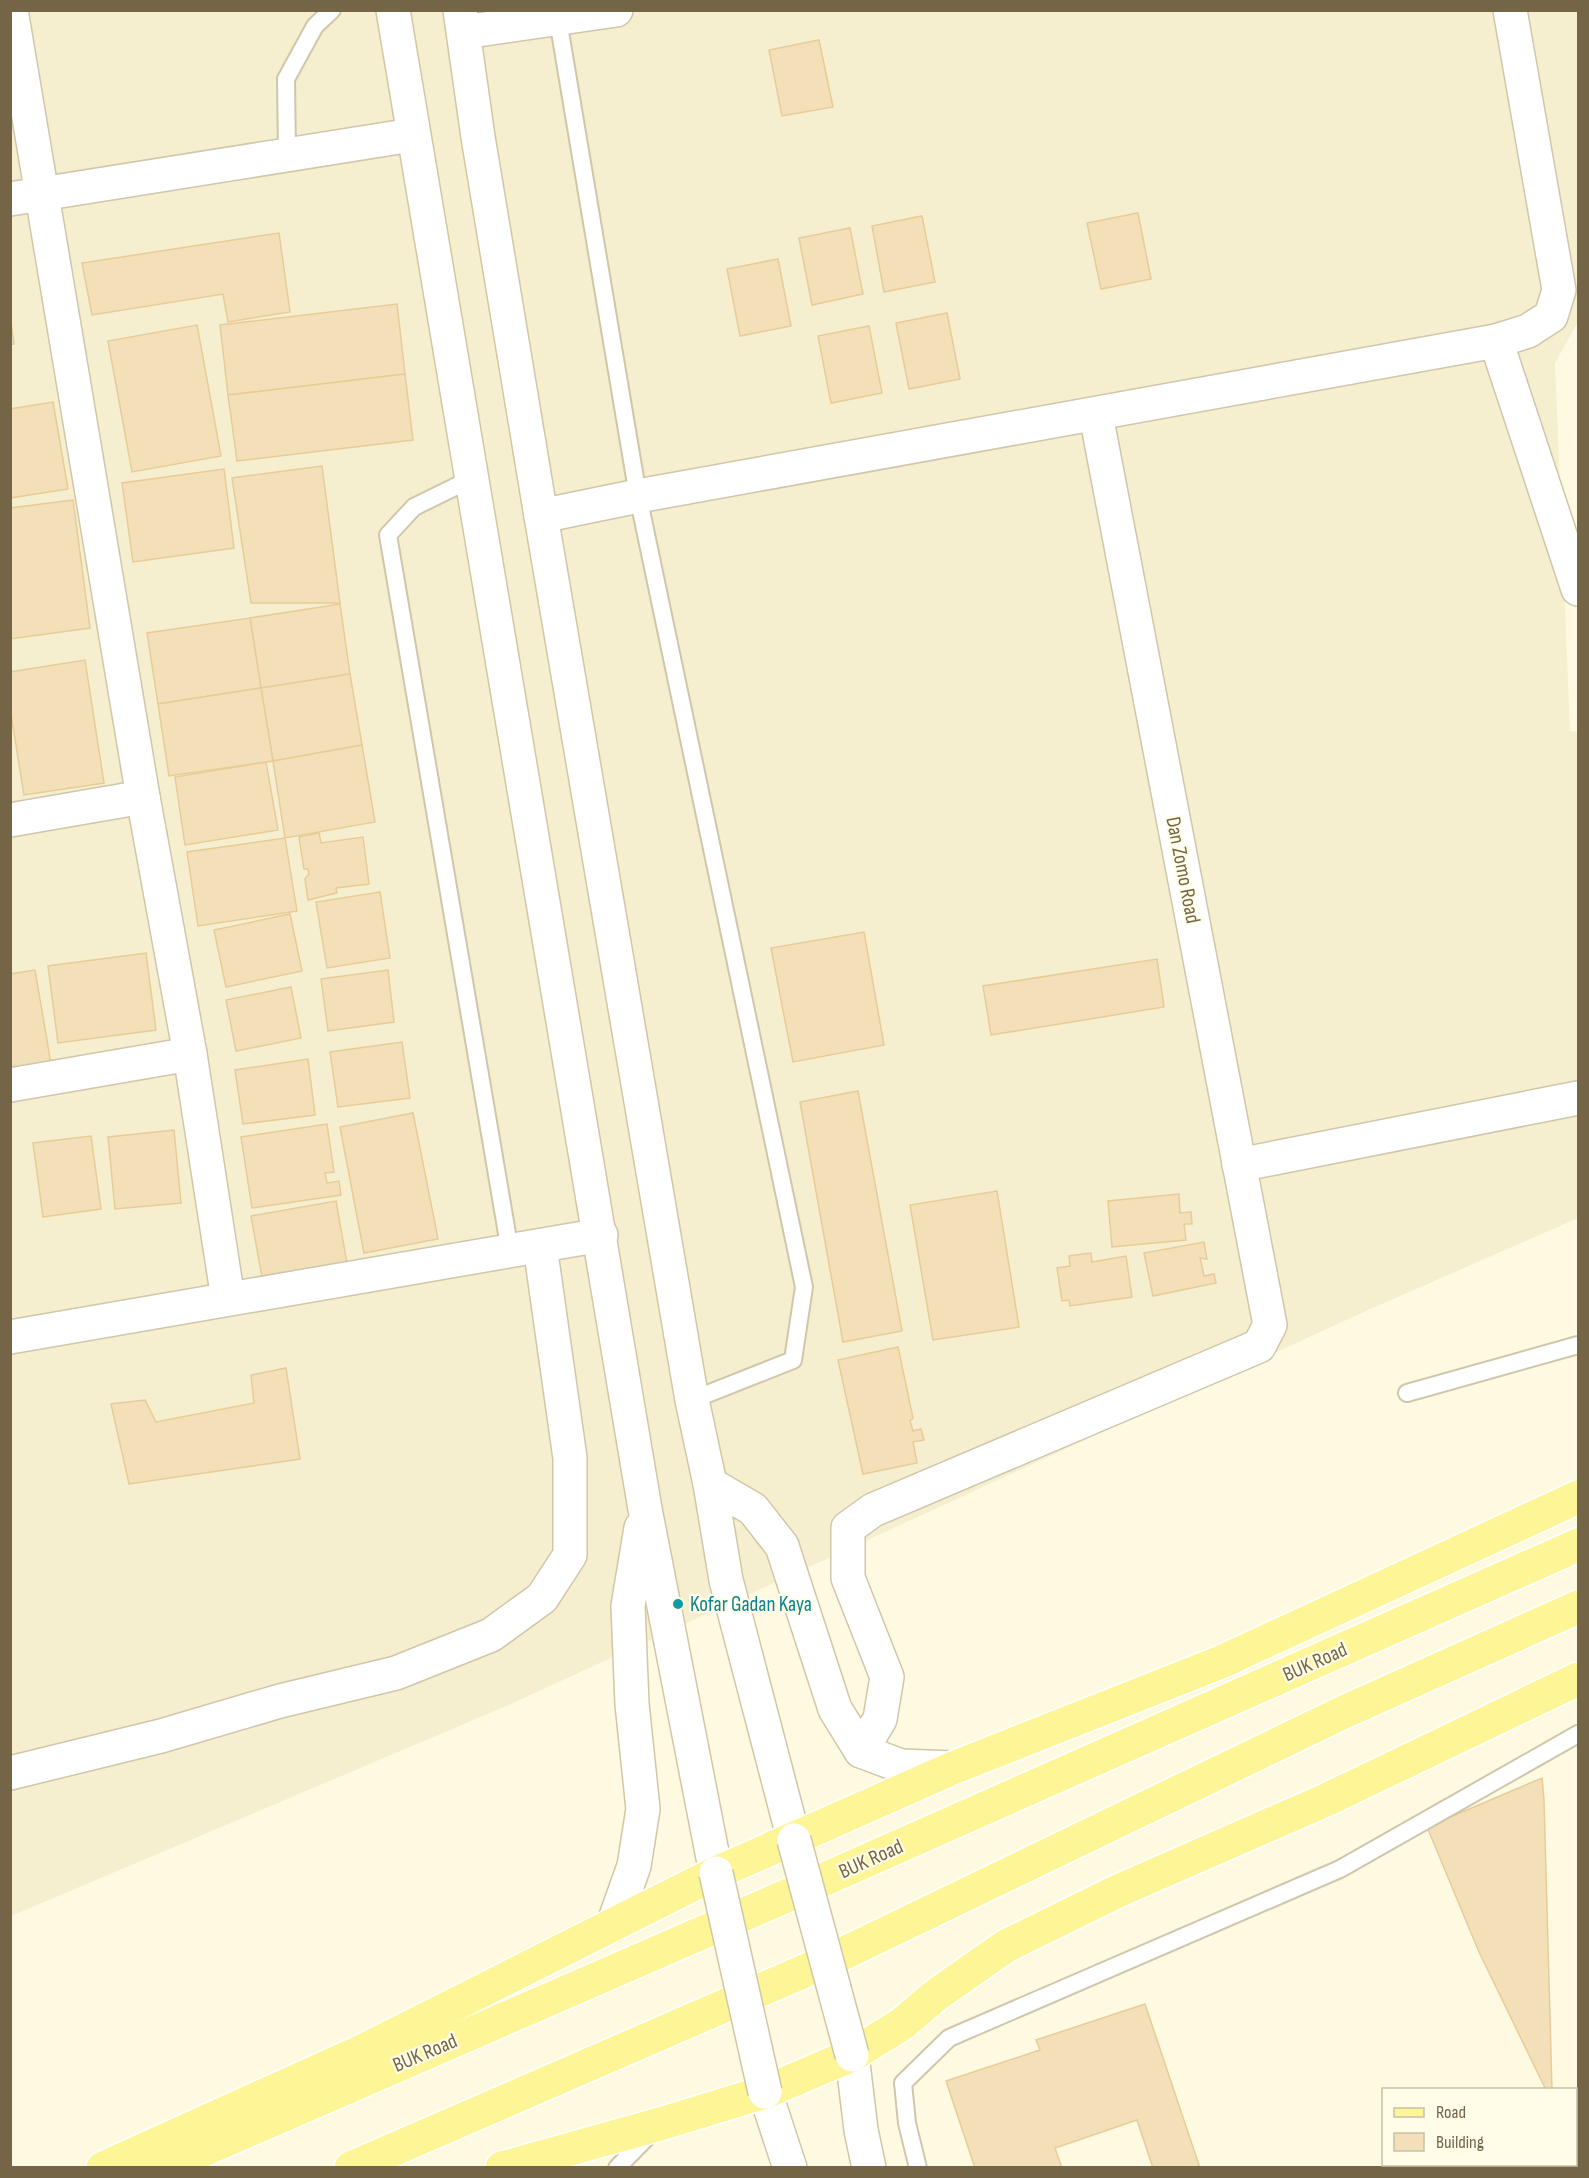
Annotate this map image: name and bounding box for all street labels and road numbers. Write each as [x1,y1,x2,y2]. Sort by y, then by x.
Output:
street label: Dan Zomo Road [1160,815,1206,925]
street label: BUK Road [1279,1637,1351,1687]
street label: BUK Road [835,1834,907,1884]
street label: BUK Road [389,2028,461,2078]

